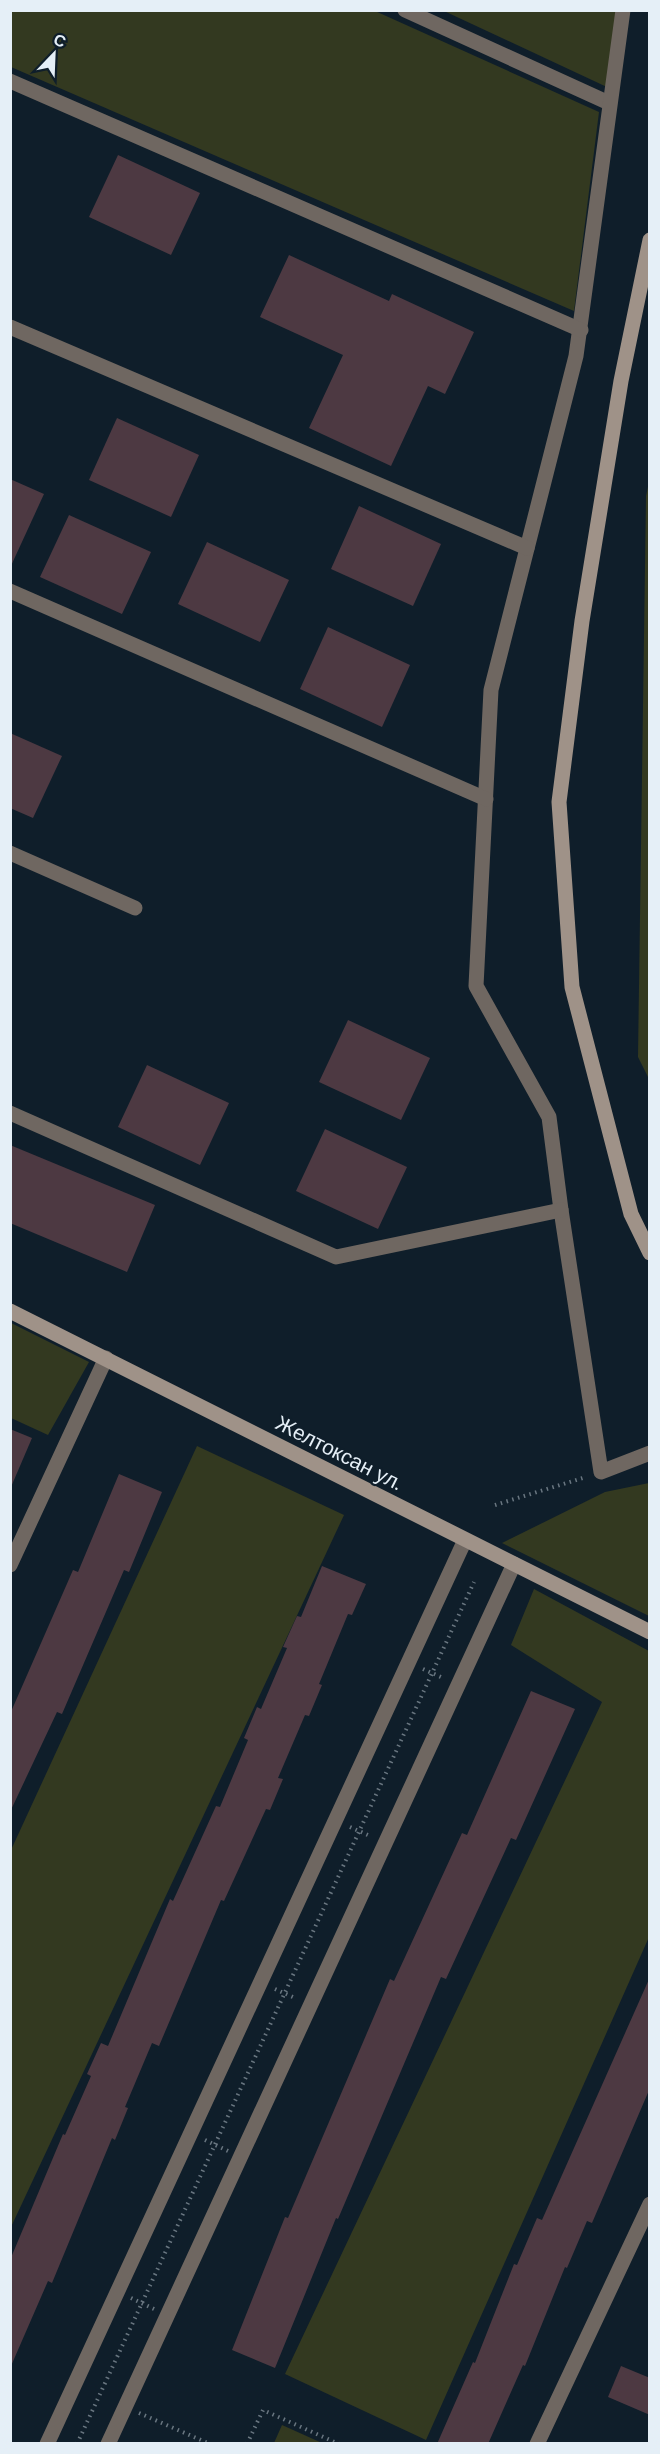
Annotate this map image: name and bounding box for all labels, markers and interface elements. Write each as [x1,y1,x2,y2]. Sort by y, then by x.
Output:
north arrow [24,24,84,84]
text: С [50,29,69,53]
street label: Желтоксан ул. [271,1409,407,1497]

